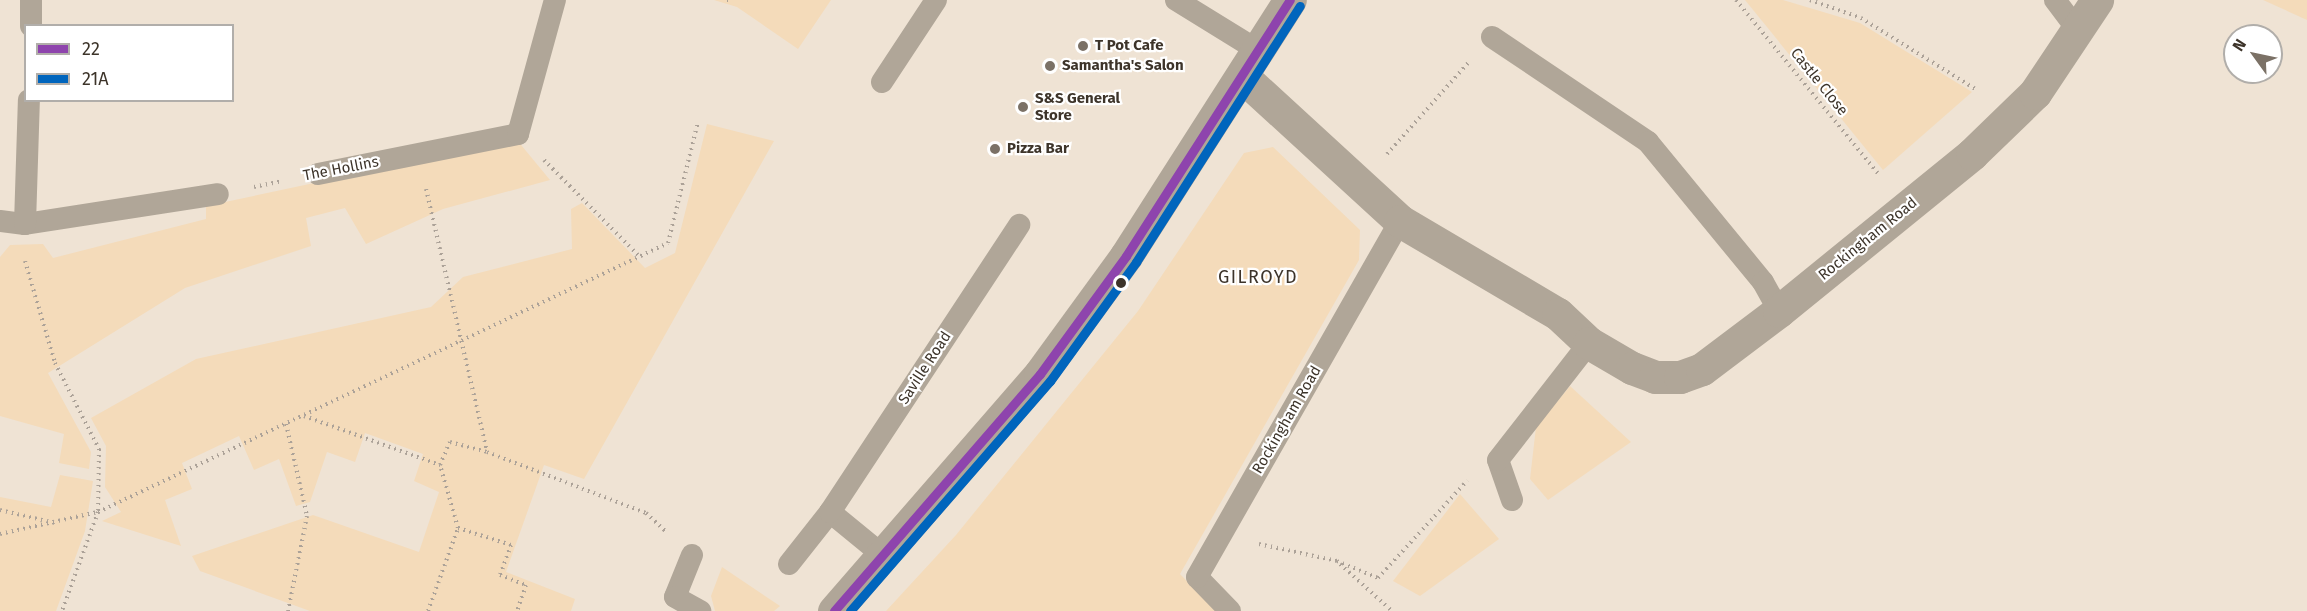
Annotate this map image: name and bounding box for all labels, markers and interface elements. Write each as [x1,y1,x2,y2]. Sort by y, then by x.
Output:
legend [24,24,234,102]
north arrow [2223,24,2283,84]
text: N [2228,35,2250,55]
place label: T Pot Cafe [1095,37,1163,55]
text: 22 [82,38,100,60]
marker: T Pot Cafe [1076,39,1090,53]
street label: Castle Close [1786,45,1852,119]
place label: Samantha's Salon [1062,57,1184,75]
marker: Samantha's Salon [1043,59,1057,73]
text: 21A [82,68,109,90]
place label: S&S General Store [1035,89,1120,124]
marker: S&S General Store [1016,100,1030,114]
place label: Pizza Bar [1007,140,1069,158]
marker: Pizza Bar [988,142,1002,156]
street label: The Hollins [302,153,380,185]
street label: Rockingham Road [1815,194,1921,284]
district label: GILROYD [1218,266,1298,288]
unlabelled marker [1115,277,1127,289]
street label: Saville Road [895,328,955,408]
street label: Rockingham Road [1249,363,1325,477]

